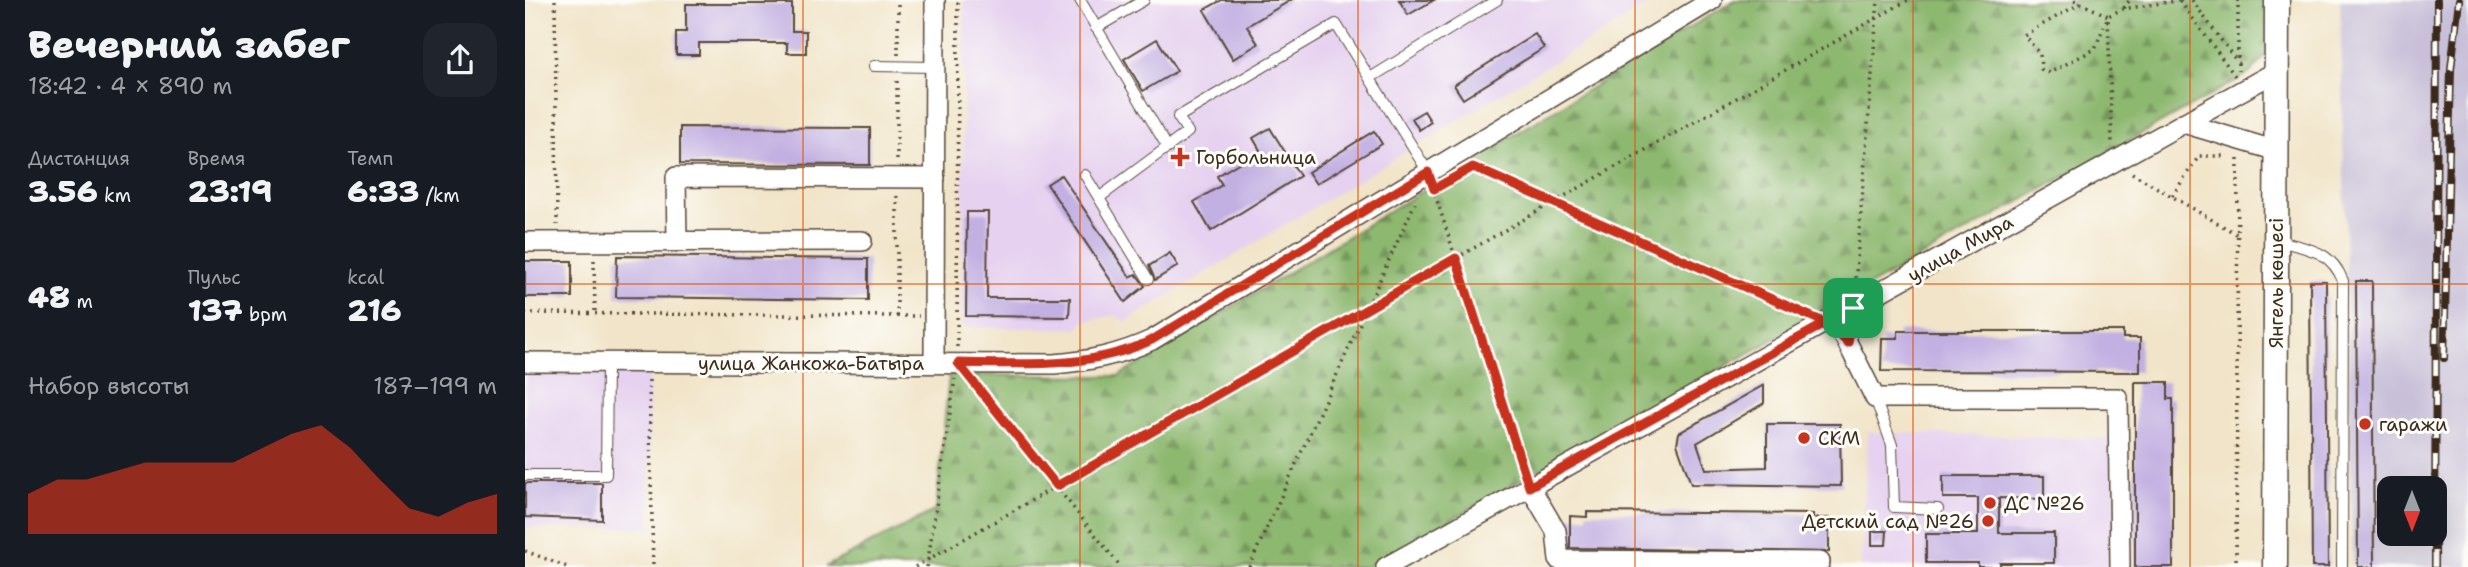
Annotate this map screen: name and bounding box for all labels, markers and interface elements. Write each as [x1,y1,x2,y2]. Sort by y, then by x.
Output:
text: Вечерний забег [28,19,350,70]
button: share [423,23,497,97]
text: 18:42 · 4 × 890 m [28,71,232,101]
place label: Горбольница [1196,145,1316,170]
text: Дистанция [28,146,130,171]
text: Время [188,146,246,171]
text: Темп [347,146,393,171]
marker: Горбольница [1170,147,1190,167]
text: 3.56 [28,171,98,212]
text: 23:19 [188,171,272,212]
text: 6:33 [347,171,419,212]
text: km [98,183,131,208]
text: /km [419,183,460,208]
street label: улица Мира [1903,209,2018,288]
street label: Янгель көшесі [2264,218,2289,348]
text: Пульс [188,265,241,290]
text: kcal [347,265,384,290]
text: 48 [28,277,70,318]
pin [1823,278,1883,338]
text: m [70,289,93,314]
icon: arrive [1834,289,1872,327]
text: 137 [188,290,243,331]
text: 216 [347,290,401,331]
text: bpm [243,302,287,327]
street label: улица Жанкожа-Батыра [698,351,924,376]
text: Набор высоты [28,371,189,401]
text: 187–199 m [373,371,497,401]
place label: гаражи [2379,412,2447,437]
marker: гаражи [2357,416,2373,432]
place label: СКМ [1818,426,1860,451]
marker: СКМ [1796,430,1812,446]
north arrow [2377,476,2447,546]
map controls [2377,476,2447,546]
place label: ДС №26 [2004,491,2085,516]
marker: ДС №26 [1982,495,1998,511]
place label: Детский сад №26 [1802,509,1974,534]
marker: Детский сад №26 [1980,513,1996,529]

